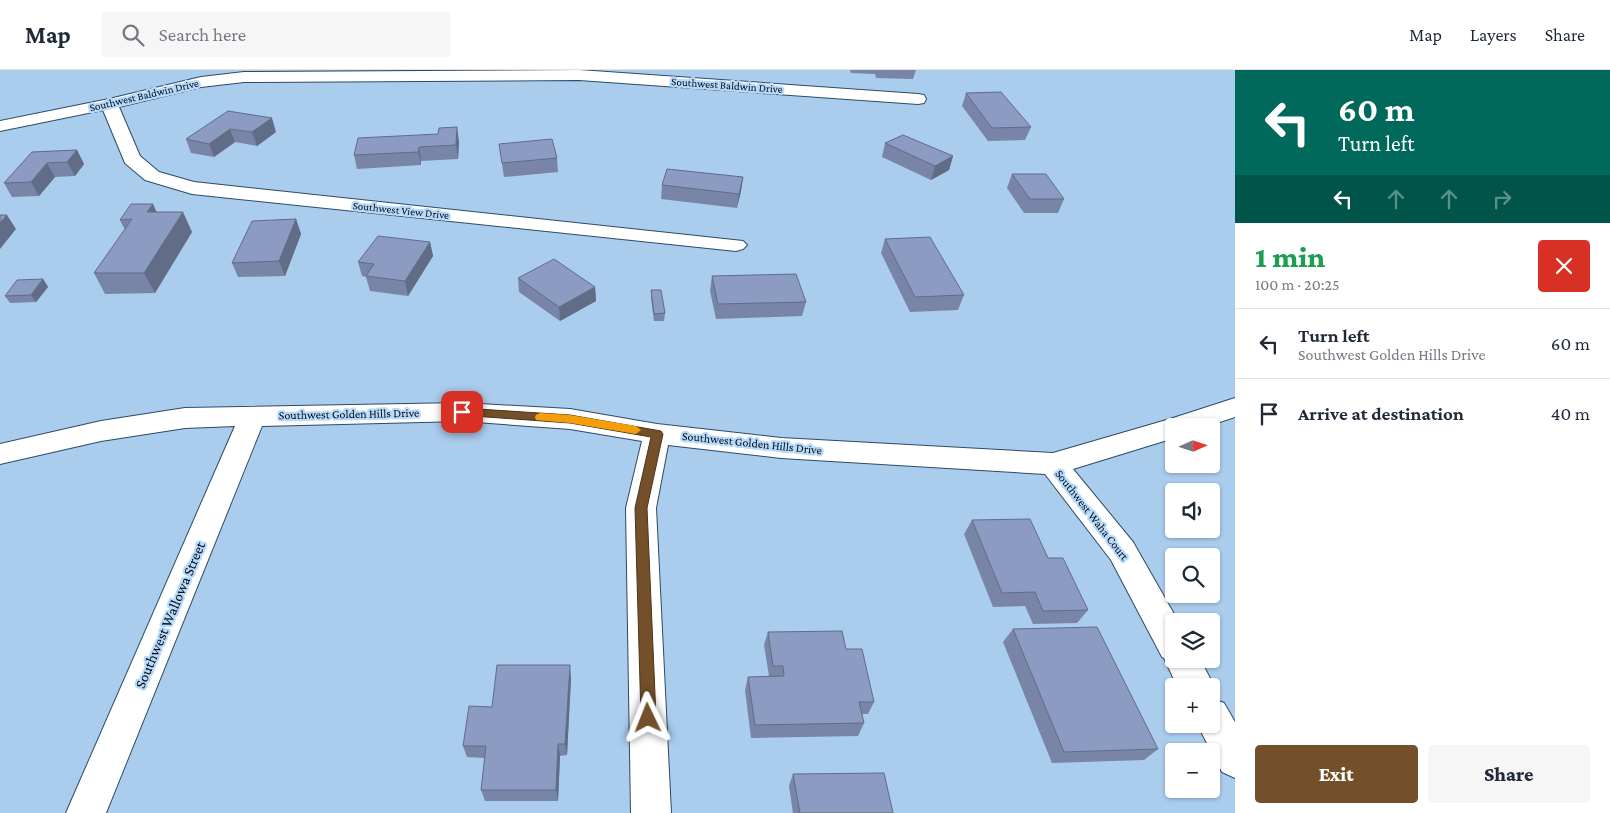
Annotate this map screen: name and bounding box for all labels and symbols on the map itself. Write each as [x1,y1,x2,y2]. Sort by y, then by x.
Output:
street label: Southwest Baldwin Drive [671,75,783,95]
street label: Southwest Baldwin Drive [88,77,200,113]
street label: Southwest View Drive [352,199,450,221]
pin [441,391,483,433]
street label: Southwest Golden Hills Drive [279,406,419,422]
north arrow [1165,418,1220,472]
street label: Southwest Golden Hills Drive [681,429,823,457]
street label: Southwest Waha Court [1052,467,1132,564]
street label: Southwest Wallowa Street [132,538,209,691]
position arrow [621,691,673,743]

